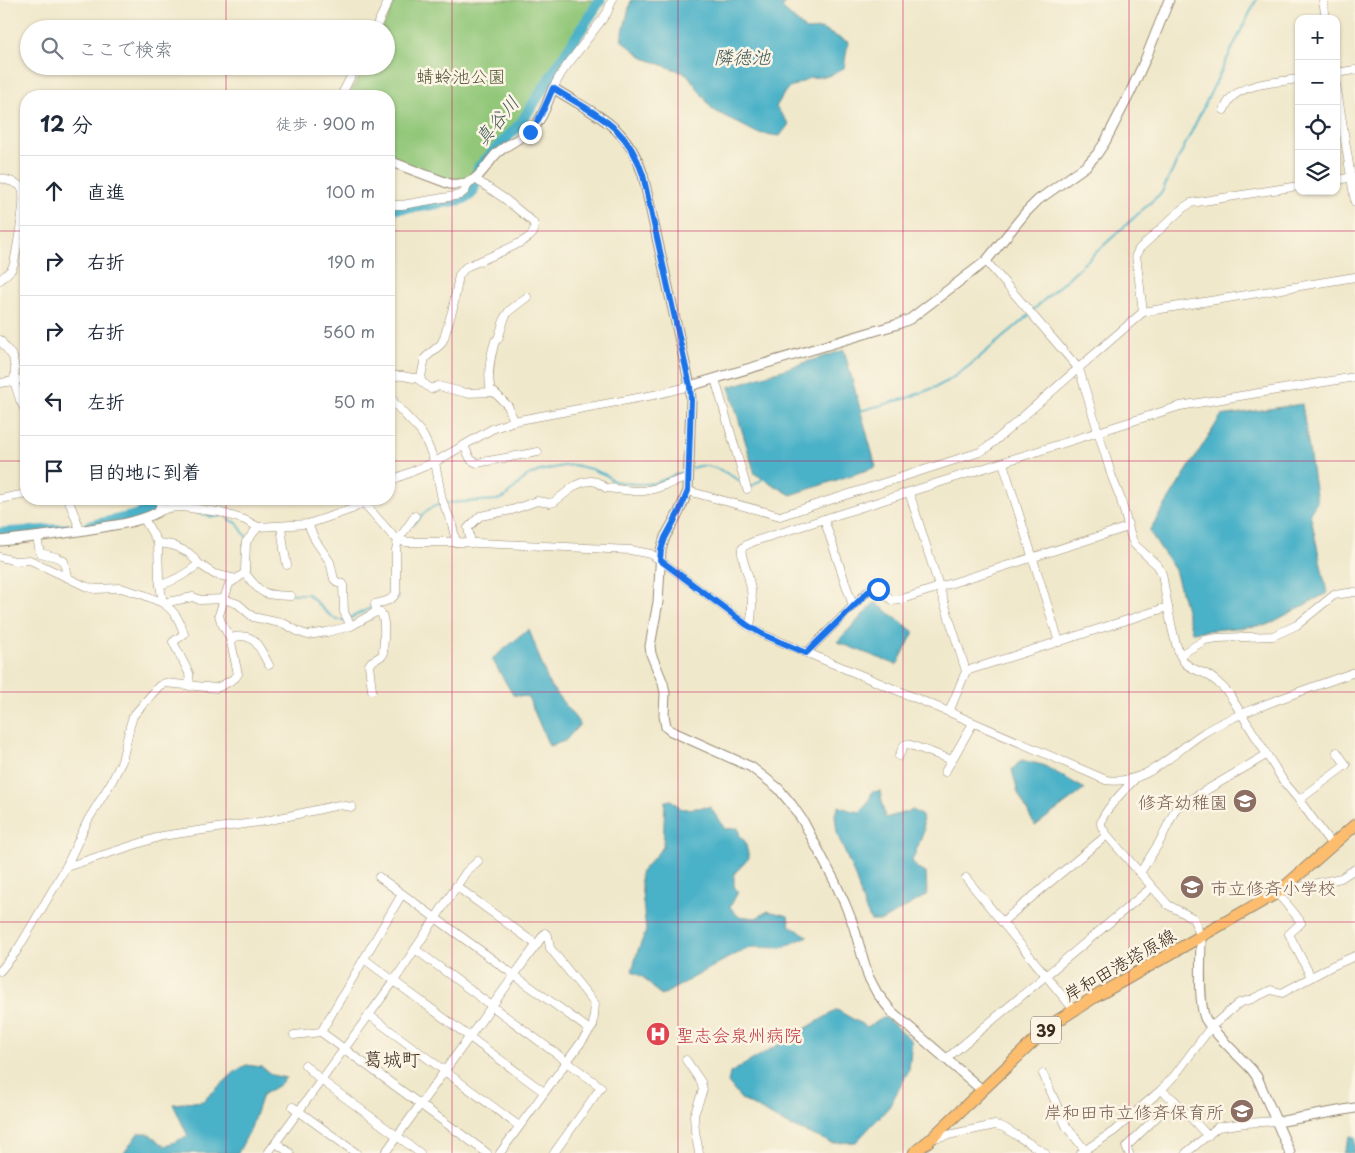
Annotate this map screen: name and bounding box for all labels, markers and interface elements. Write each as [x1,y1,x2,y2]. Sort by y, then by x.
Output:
map controls [1295,15,1340,195]
button: + [1295,15,1340,60]
search box [20,20,395,75]
icon: search [38,34,66,62]
text: ここで検索 [78,34,173,62]
water label: 隣徳池 [713,42,771,70]
button: − [1295,60,1340,105]
park label: 蜻蛉池公園 [416,62,506,89]
water label: 真谷川 [467,89,525,151]
button: locate [1295,105,1340,150]
text: 12 分 [40,107,93,139]
text: 徒歩 · 900 m [276,111,375,135]
route end [519,121,542,144]
button: layers [1295,150,1340,195]
icon: ahead [40,177,68,205]
text: 直進 [87,177,125,205]
text: 100 m [326,179,375,203]
icon: right [40,247,68,275]
text: 右折 [87,247,125,275]
text: 190 m [327,249,375,273]
icon: right [40,317,68,345]
text: 右折 [87,317,125,345]
text: 560 m [323,319,375,343]
icon: left [40,387,68,415]
text: 左折 [87,387,125,415]
text: 50 m [334,389,375,413]
icon: arrive [40,457,68,485]
text: 目的地に到着 [87,457,201,485]
route start [867,578,890,601]
place label: 修斉幼稚園 [1138,788,1228,815]
school or university icon: 修斉幼稚園 [1232,788,1258,814]
school or university icon: 市立修斉小学校 [1179,874,1205,900]
place label: 市立修斉小学校 [1210,874,1336,901]
street label: 岸和田港塔原線 [1058,921,1180,1007]
road number: 39 [1031,1016,1061,1044]
hospital icon: 聖志会泉州病院 [645,1021,671,1047]
place label: 聖志会泉州病院 [676,1021,802,1048]
district label: 葛城町 [363,1044,421,1072]
place label: 岸和田市立修斉保育所 [1044,1098,1224,1125]
school or university icon: 岸和田市立修斉保育所 [1229,1098,1255,1124]

